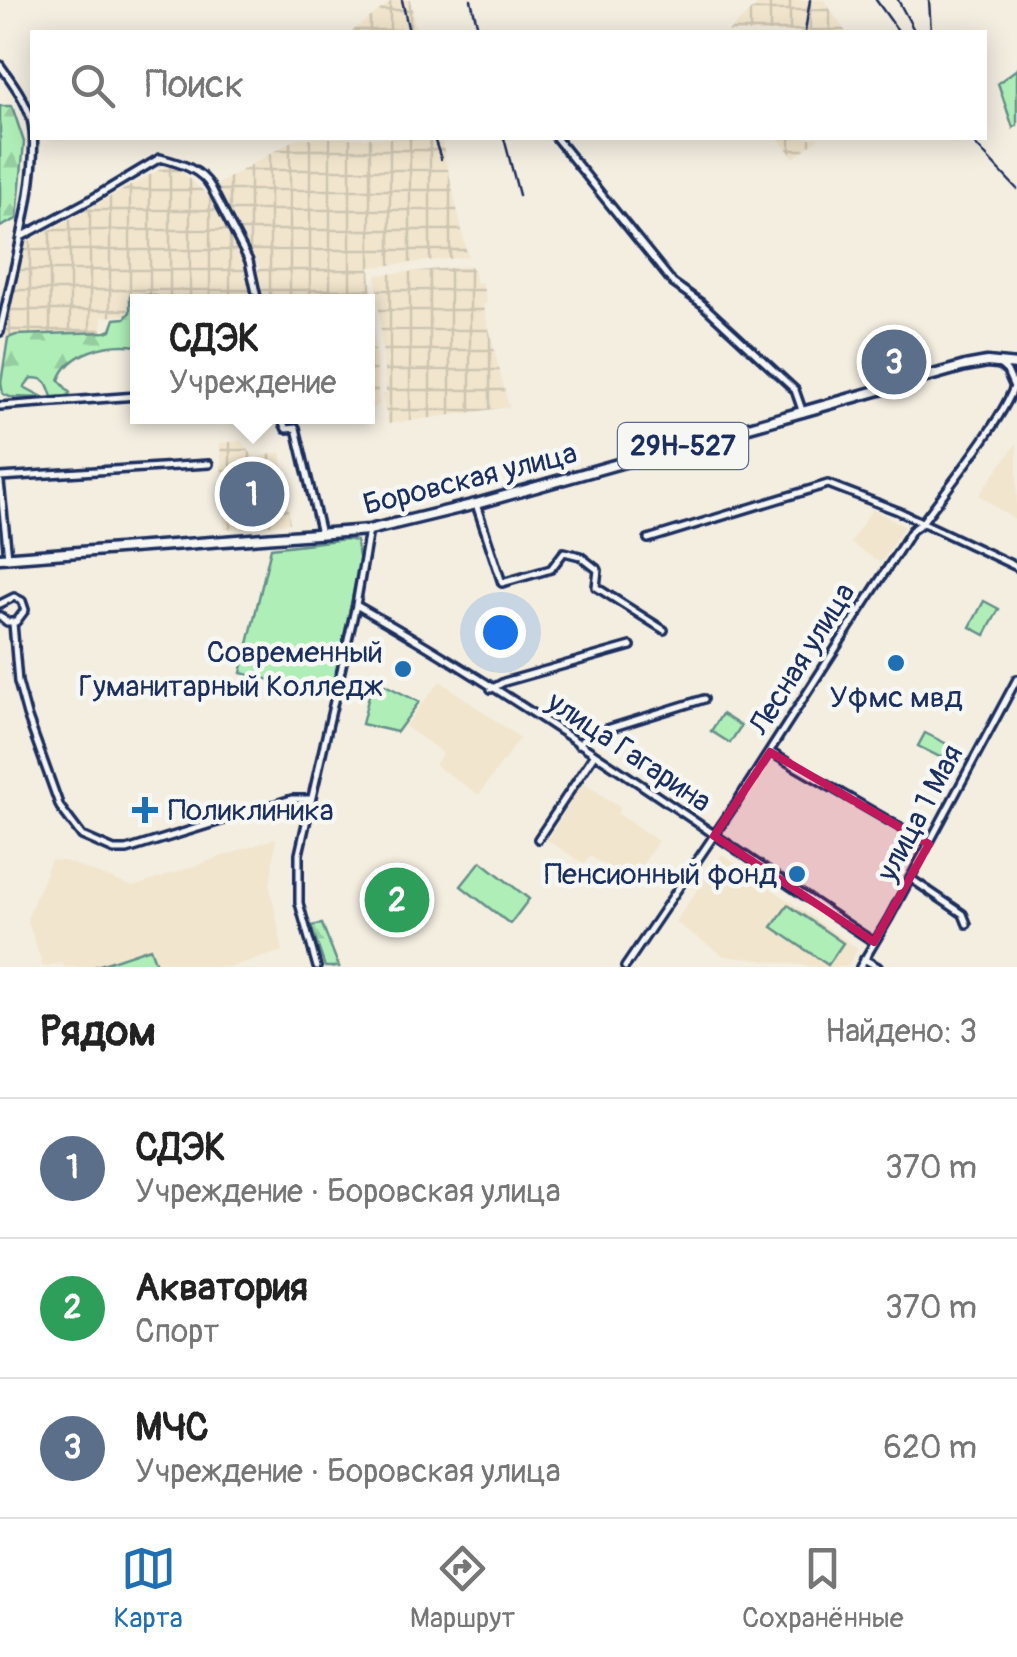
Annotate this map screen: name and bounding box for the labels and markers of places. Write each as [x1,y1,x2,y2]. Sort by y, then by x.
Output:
pin: 3 [862,324,926,400]
pin: 1 [220,456,284,532]
place label: Современный Гуманитарный Колледж [79,634,384,705]
marker: Уфмс мвд [885,652,907,674]
marker: Современный Гуманитарный Колледж [392,658,414,680]
place label: Уфмс мвд [829,679,963,716]
place label: Поликлиника [168,792,334,829]
marker: Поликлиника [132,797,158,823]
place label: Пенсионный фонд [544,856,777,893]
pin: 2 [364,862,430,938]
marker: Пенсионный фонд [786,863,808,885]

